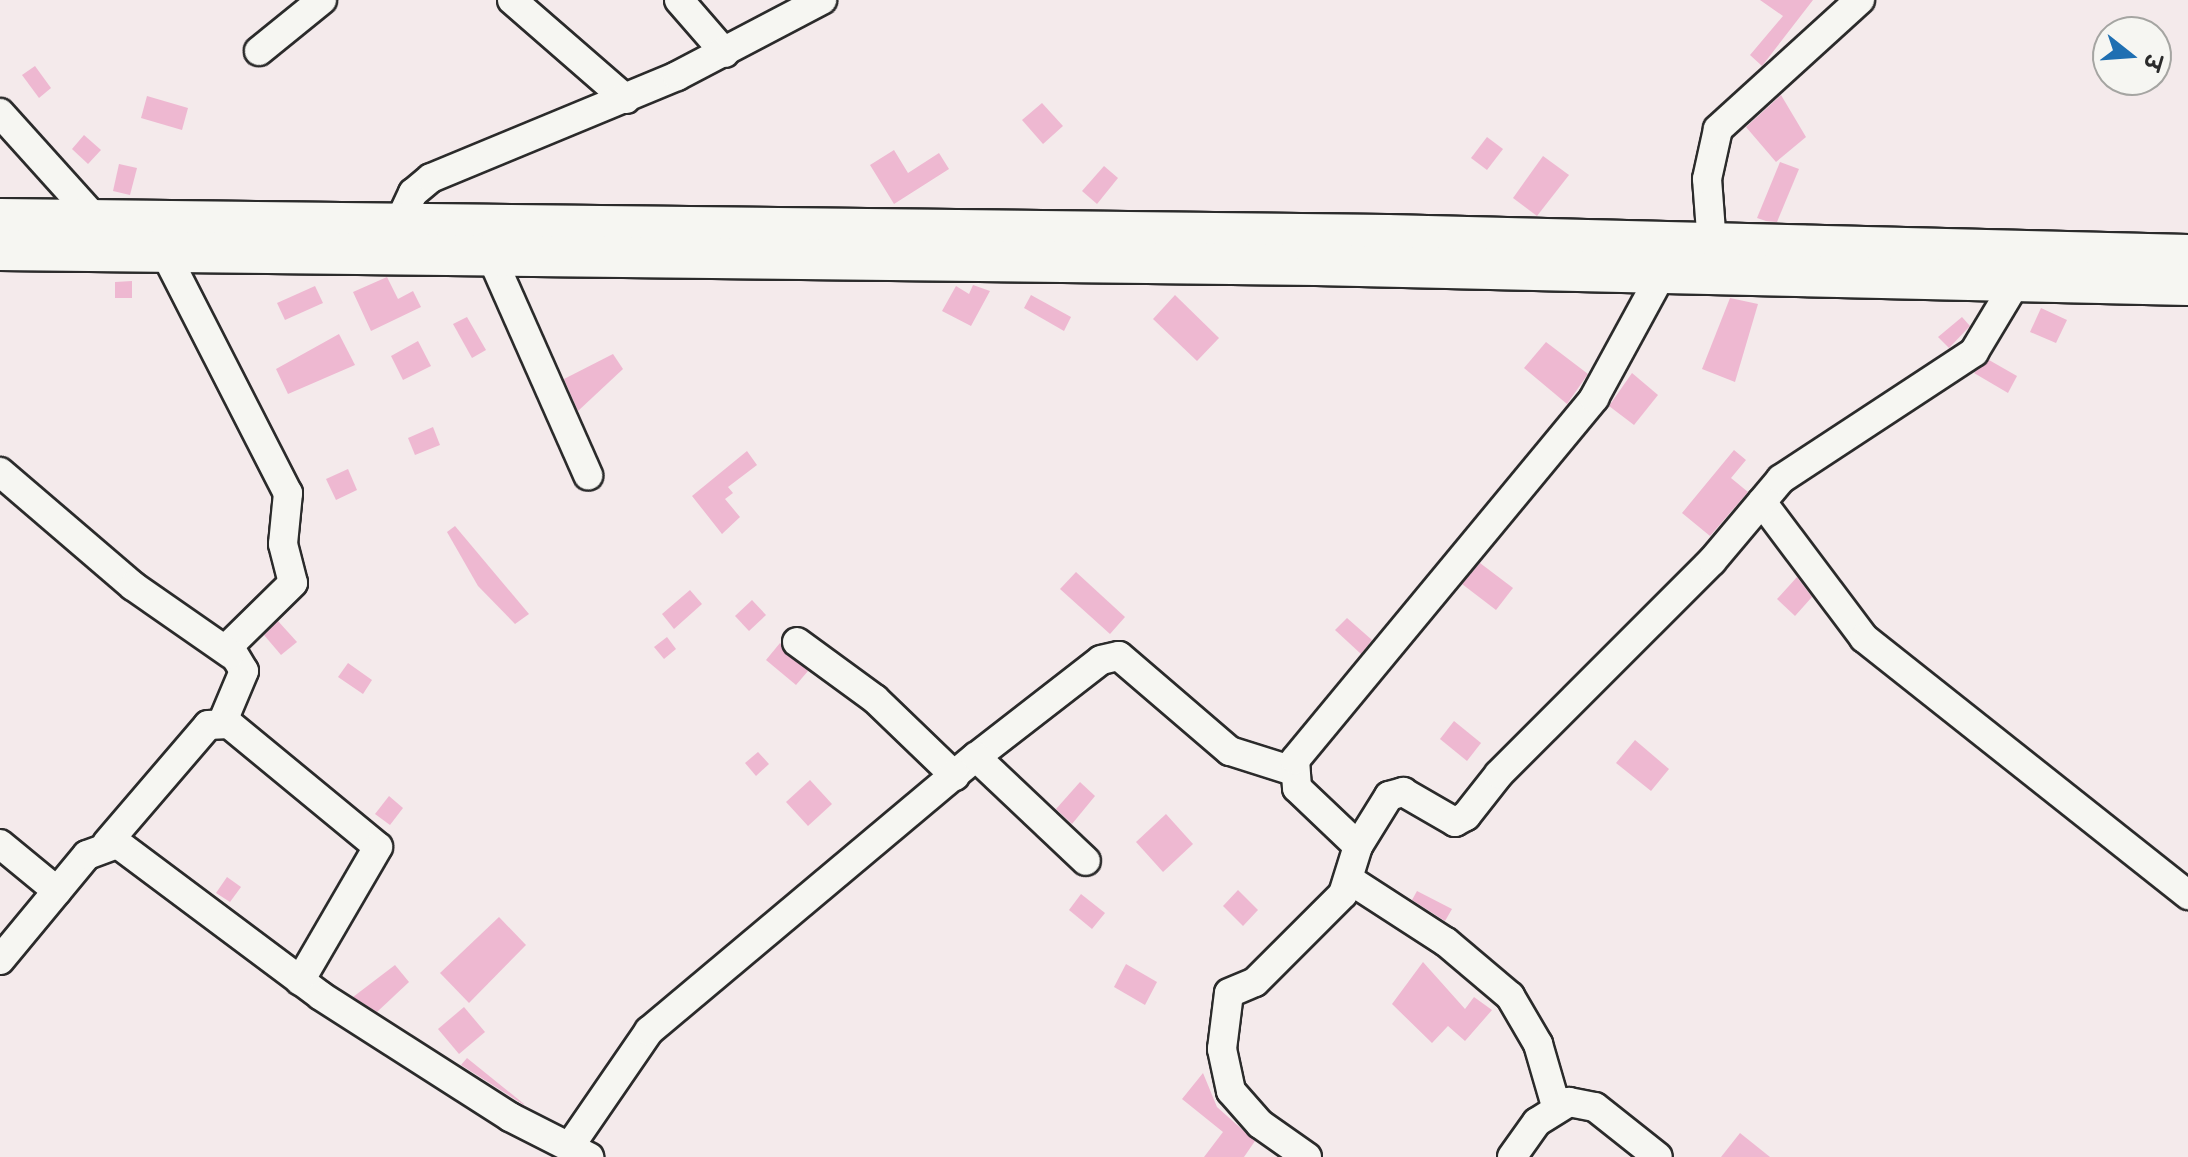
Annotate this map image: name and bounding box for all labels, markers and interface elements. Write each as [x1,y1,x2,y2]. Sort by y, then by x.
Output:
north arrow [2092,16,2172,96]
text: उ [2137,51,2170,74]

